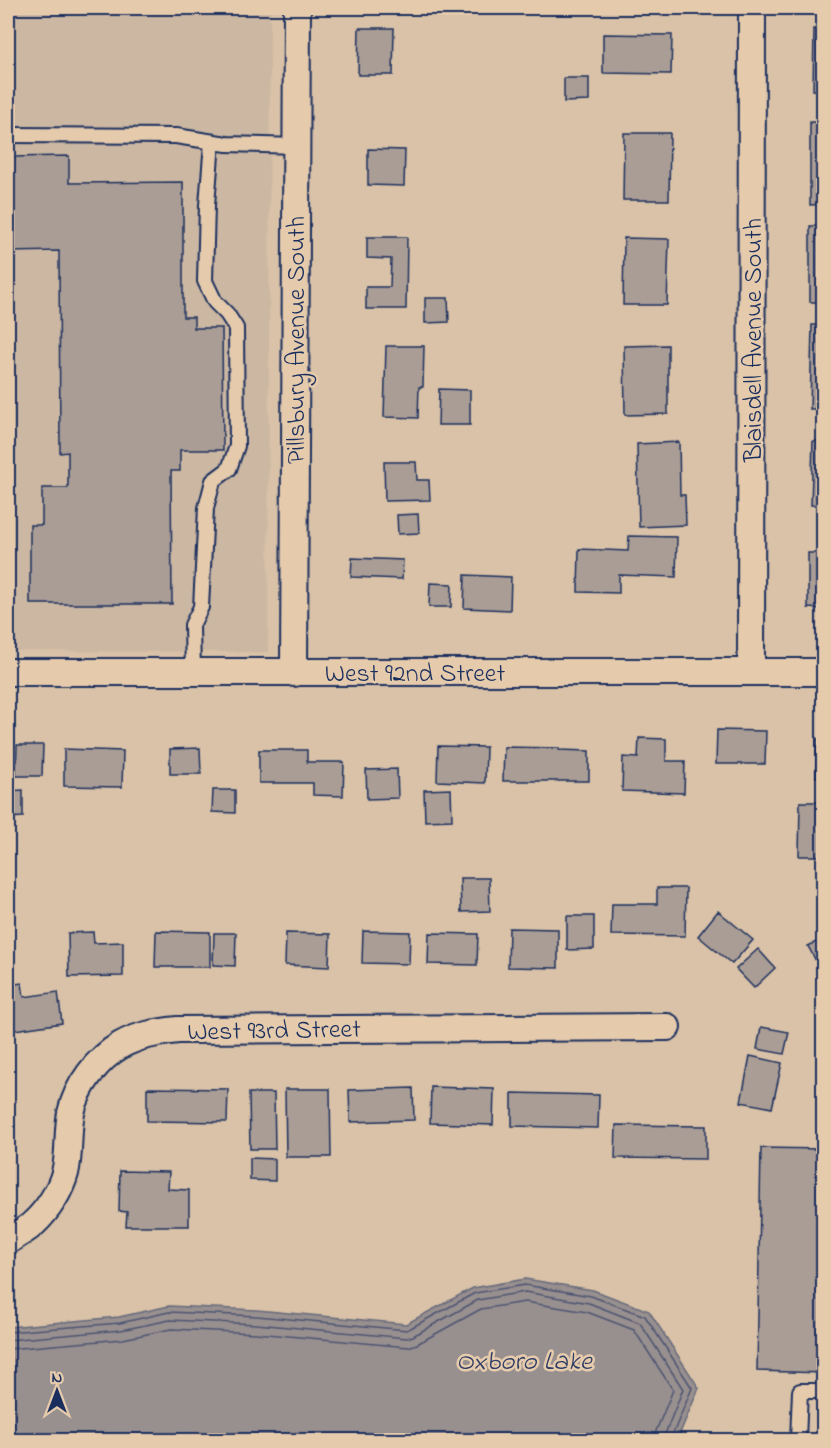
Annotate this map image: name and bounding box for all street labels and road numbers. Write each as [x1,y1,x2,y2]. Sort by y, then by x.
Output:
street label: Pillsbury Avenue South [279,216,317,464]
street label: Blaisdell Avenue South [736,218,774,463]
street label: West 92nd Street [325,656,505,694]
street label: West 93rd Street [187,1011,361,1053]

